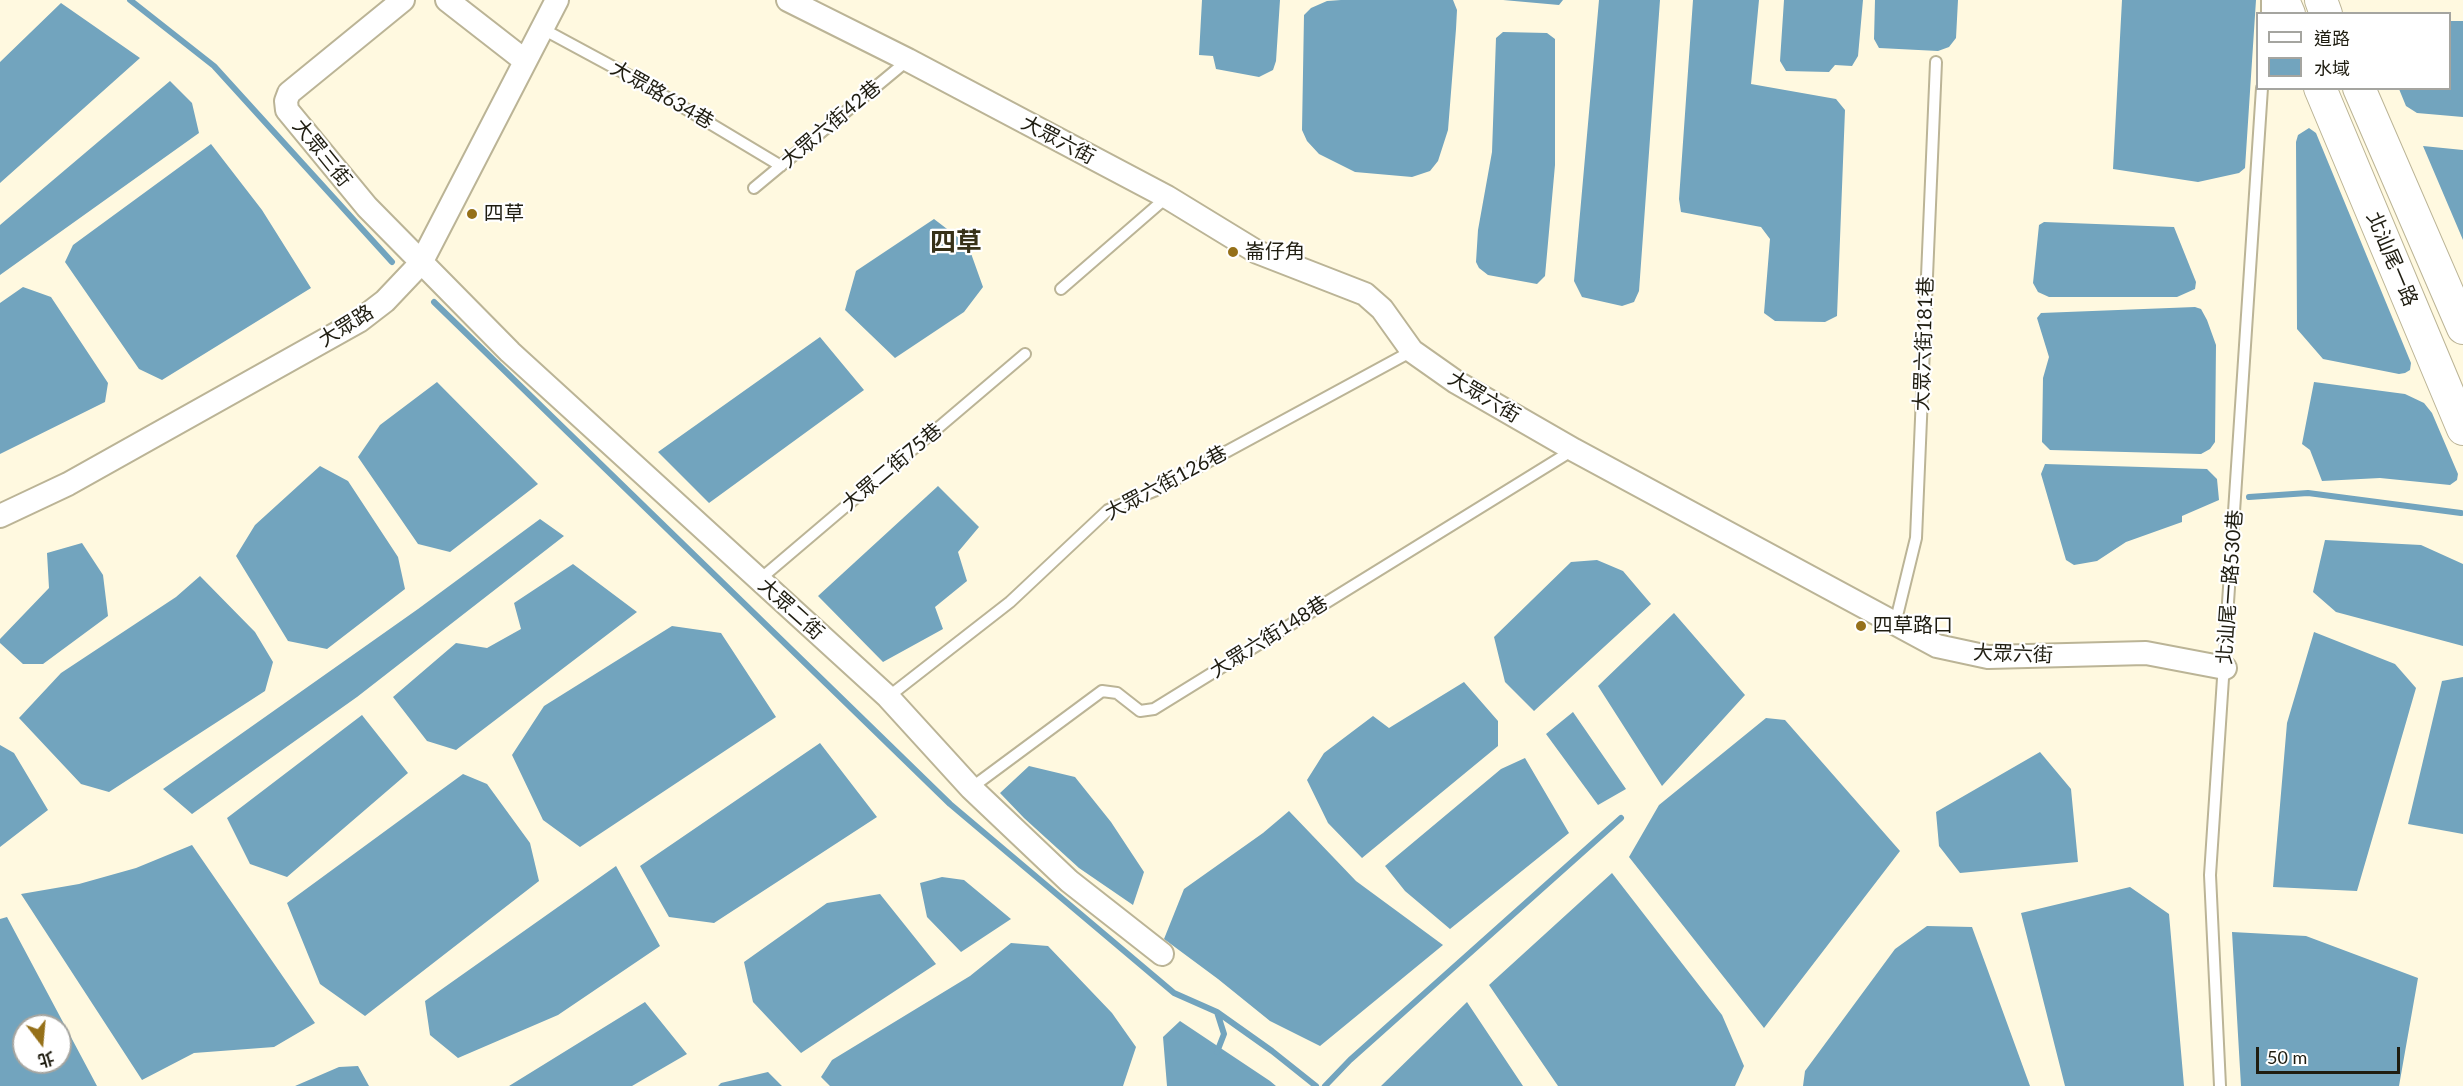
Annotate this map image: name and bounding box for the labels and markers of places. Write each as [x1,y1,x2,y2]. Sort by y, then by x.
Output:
place label: 四草 [484,202,524,226]
marker: 四草 [465,207,479,221]
place label: 崙仔角 [1245,240,1305,264]
marker: 崙仔角 [1226,245,1240,259]
place label: 四草路口 [1873,614,1953,638]
marker: 四草路口 [1854,619,1868,633]

